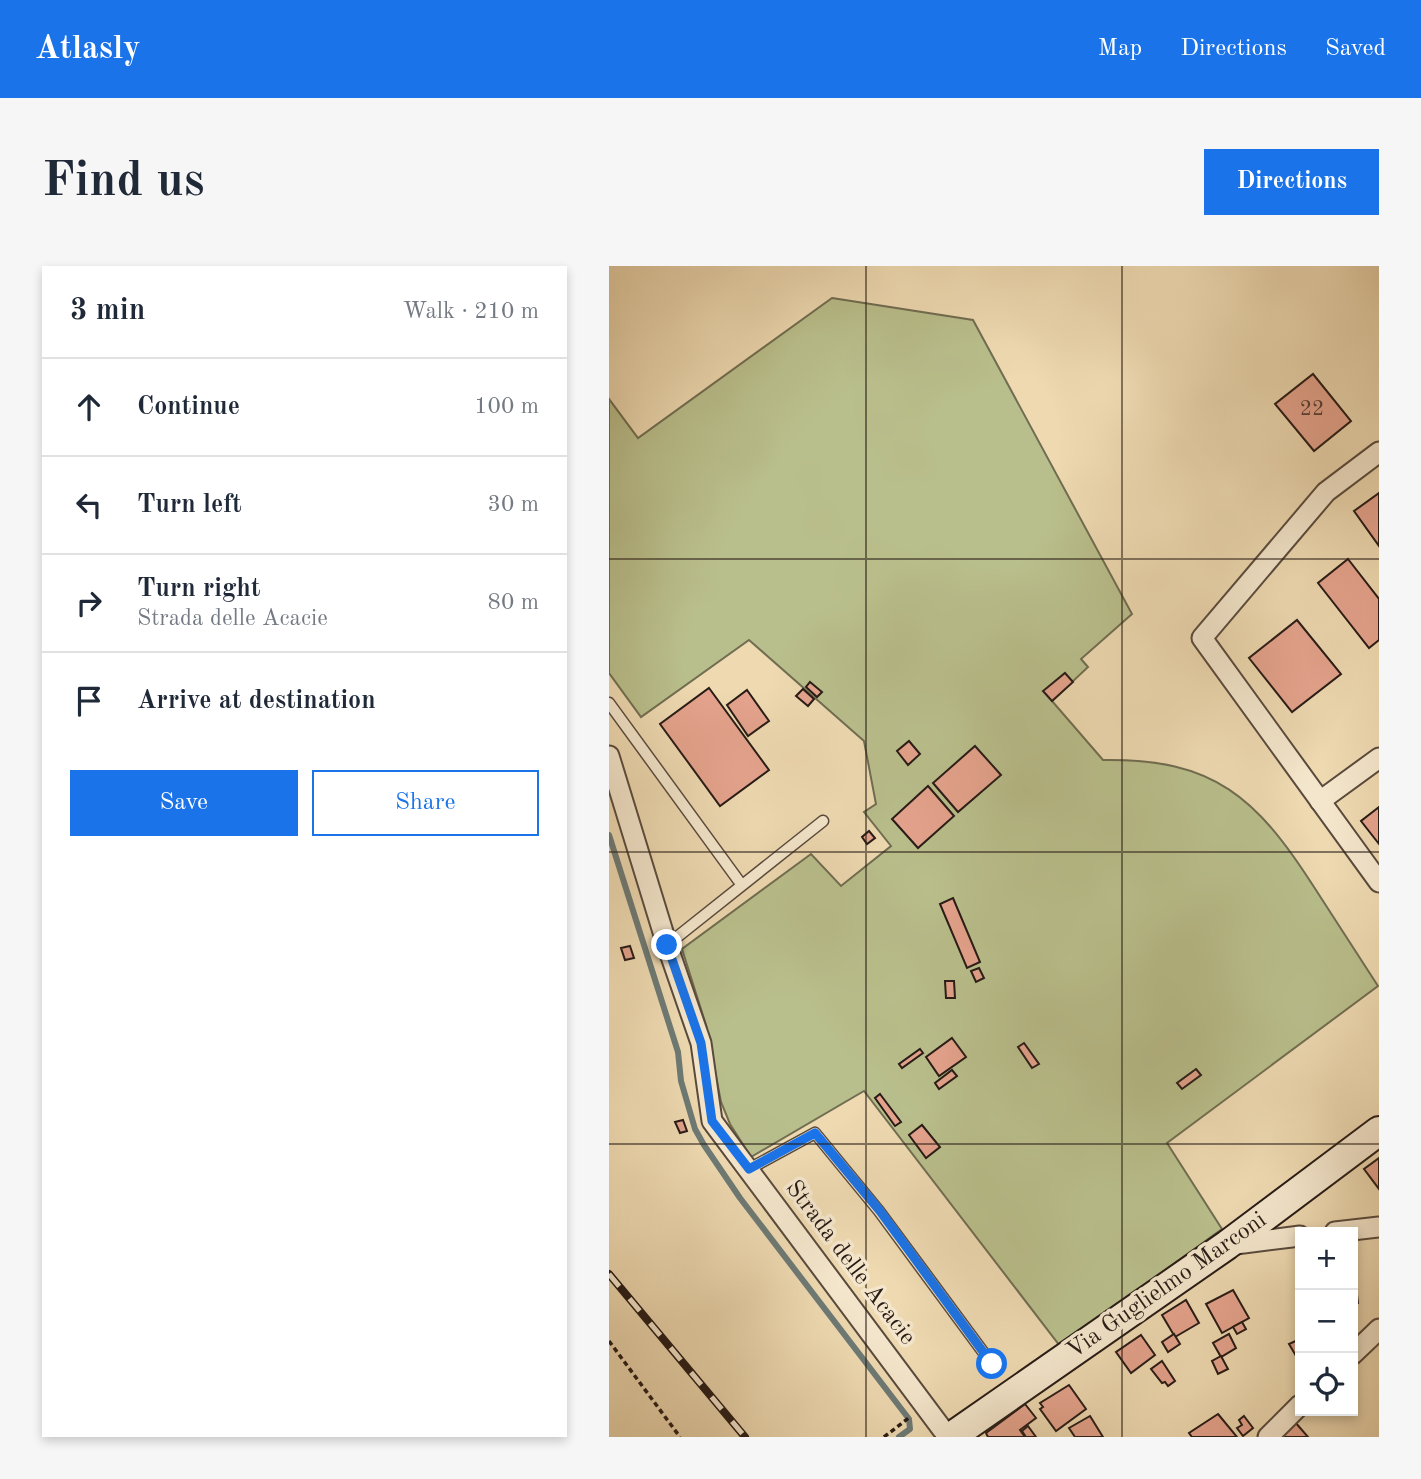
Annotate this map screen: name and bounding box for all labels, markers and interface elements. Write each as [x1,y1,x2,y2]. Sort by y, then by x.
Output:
text: Atlasly [35,33,140,66]
text: Map [1098,37,1142,61]
text: Directions [1180,37,1287,61]
text: Saved [1325,37,1386,61]
button: Directions [1204,149,1379,215]
text: Find us [42,158,205,207]
text: 3 min [70,296,145,326]
text: Walk · 210 m [403,300,539,323]
icon: ahead [70,388,108,426]
text: Continue [137,394,240,420]
text: 100 m [474,395,539,418]
house number: 22 [1300,399,1324,420]
icon: left [70,486,108,524]
text: Turn left [137,492,242,518]
text: 30 m [488,493,539,516]
text: Turn right [137,576,260,602]
icon: right [70,584,108,622]
text: 80 m [488,591,539,614]
text: Strada delle Acacie [137,607,328,630]
icon: arrive [70,682,108,720]
text: Arrive at destination [137,688,376,714]
button: Save [70,770,298,836]
button: Share [312,770,539,836]
route end [651,929,682,960]
street label: Strada delle Acacie [781,1176,919,1350]
street label: Via Guglielmo Marconi [1063,1208,1271,1364]
map controls [1295,1227,1358,1416]
button: + [1295,1227,1358,1290]
button: − [1295,1290,1358,1353]
route start [976,1348,1007,1379]
button: locate [1295,1353,1358,1416]

